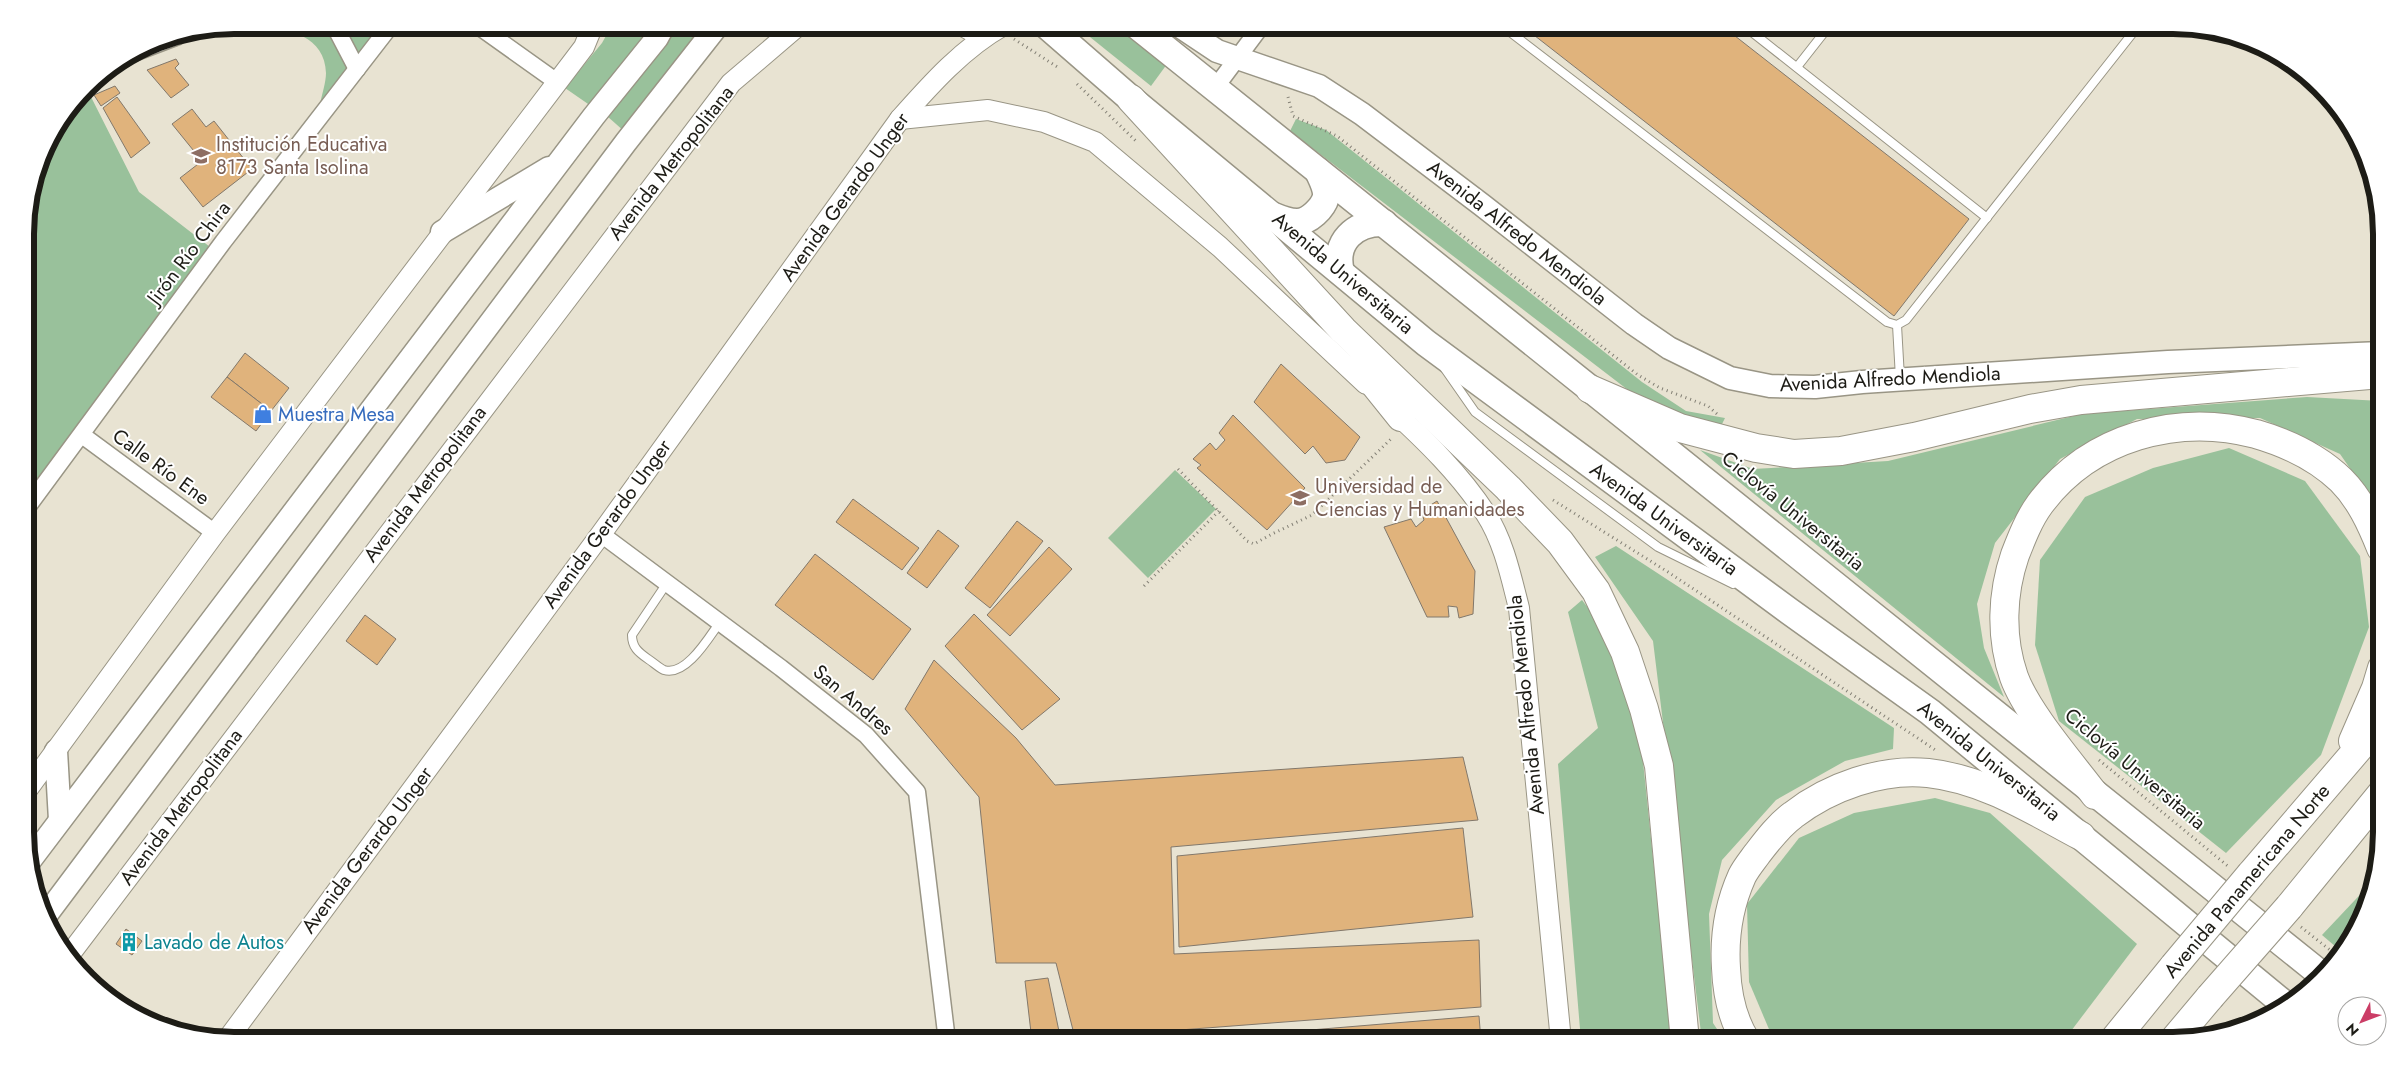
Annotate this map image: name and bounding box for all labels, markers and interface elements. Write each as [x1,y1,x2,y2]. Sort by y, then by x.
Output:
street label: Avenida Metropolitana [601,80,741,246]
street label: Avenida Gerardo Unger [774,106,916,288]
place label: Institución Educativa 8173 Santa Isolina [216,130,387,182]
school or university icon: Institución Educativa 8173 Santa Isolina [190,145,212,167]
street label: Avenida Alfredo Mendiola [1421,153,1613,313]
street label: Jirón Río Chira [139,195,238,313]
street label: Avenida Universitaria [1266,205,1420,341]
street label: Avenida Alfredo Mendiola [1779,359,2001,399]
place label: Muestra Mesa [278,400,395,429]
street label: Avenida Metropolitana [356,400,494,568]
shop icon: Muestra Mesa [252,403,274,425]
street label: Calle Río Ene [106,422,216,512]
street label: Avenida Gerardo Unger [536,433,678,615]
street label: Ciclovía Universitaria [1715,444,1871,578]
street label: Avenida Universitaria [1584,455,1744,583]
place label: Universidad de Ciencias y Humanidades [1315,472,1524,524]
school or university icon: Universidad de Ciencias y Humanidades [1289,487,1311,509]
street label: Avenida Alfredo Mendiola [1500,594,1552,816]
street label: San Andres [806,658,900,742]
street label: Avenida Universitaria [1911,694,2067,828]
street label: Ciclovía Universitaria [2058,701,2212,837]
street label: Avenida Metropolitana [112,723,250,891]
street label: Avenida Gerardo Unger [294,760,440,940]
street label: Avenida Panamericana Norte [2157,778,2337,984]
place label: Lavado de Autos [144,928,284,957]
building icon: Lavado de Autos [118,931,140,953]
north arrow [2337,996,2387,1046]
text: N [2341,1019,2363,1041]

